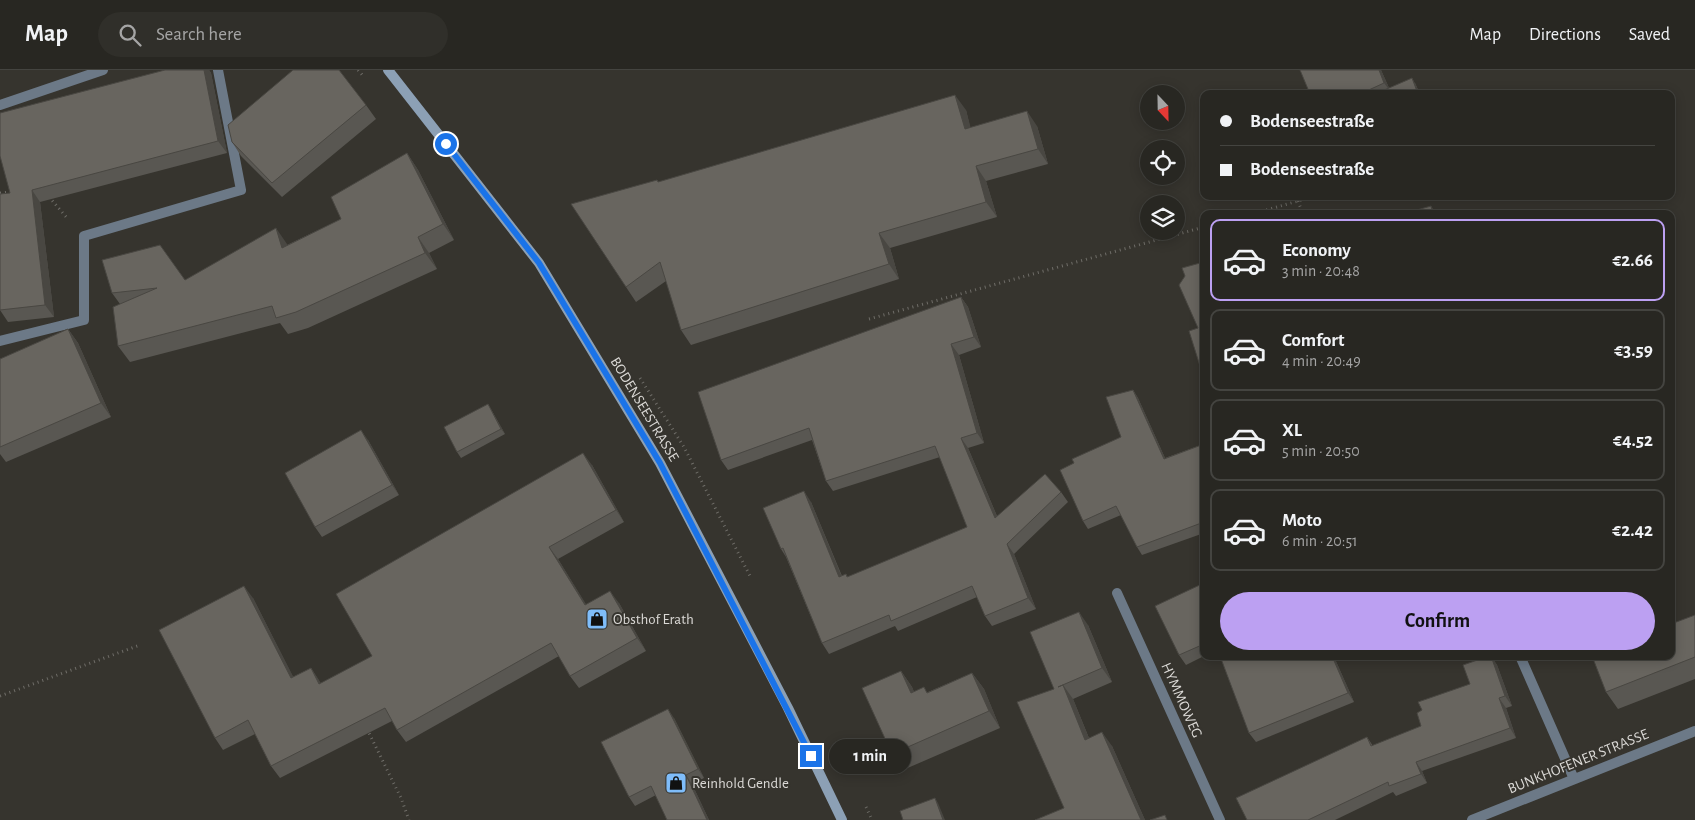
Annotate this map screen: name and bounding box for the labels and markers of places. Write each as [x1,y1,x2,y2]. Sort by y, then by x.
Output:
shop icon: Obsthof Erath [585,607,609,631]
place label: Obsthof Erath [613,612,694,627]
shop icon: Reinhold Gendle [664,771,688,795]
place label: Reinhold Gendle [692,776,789,791]

